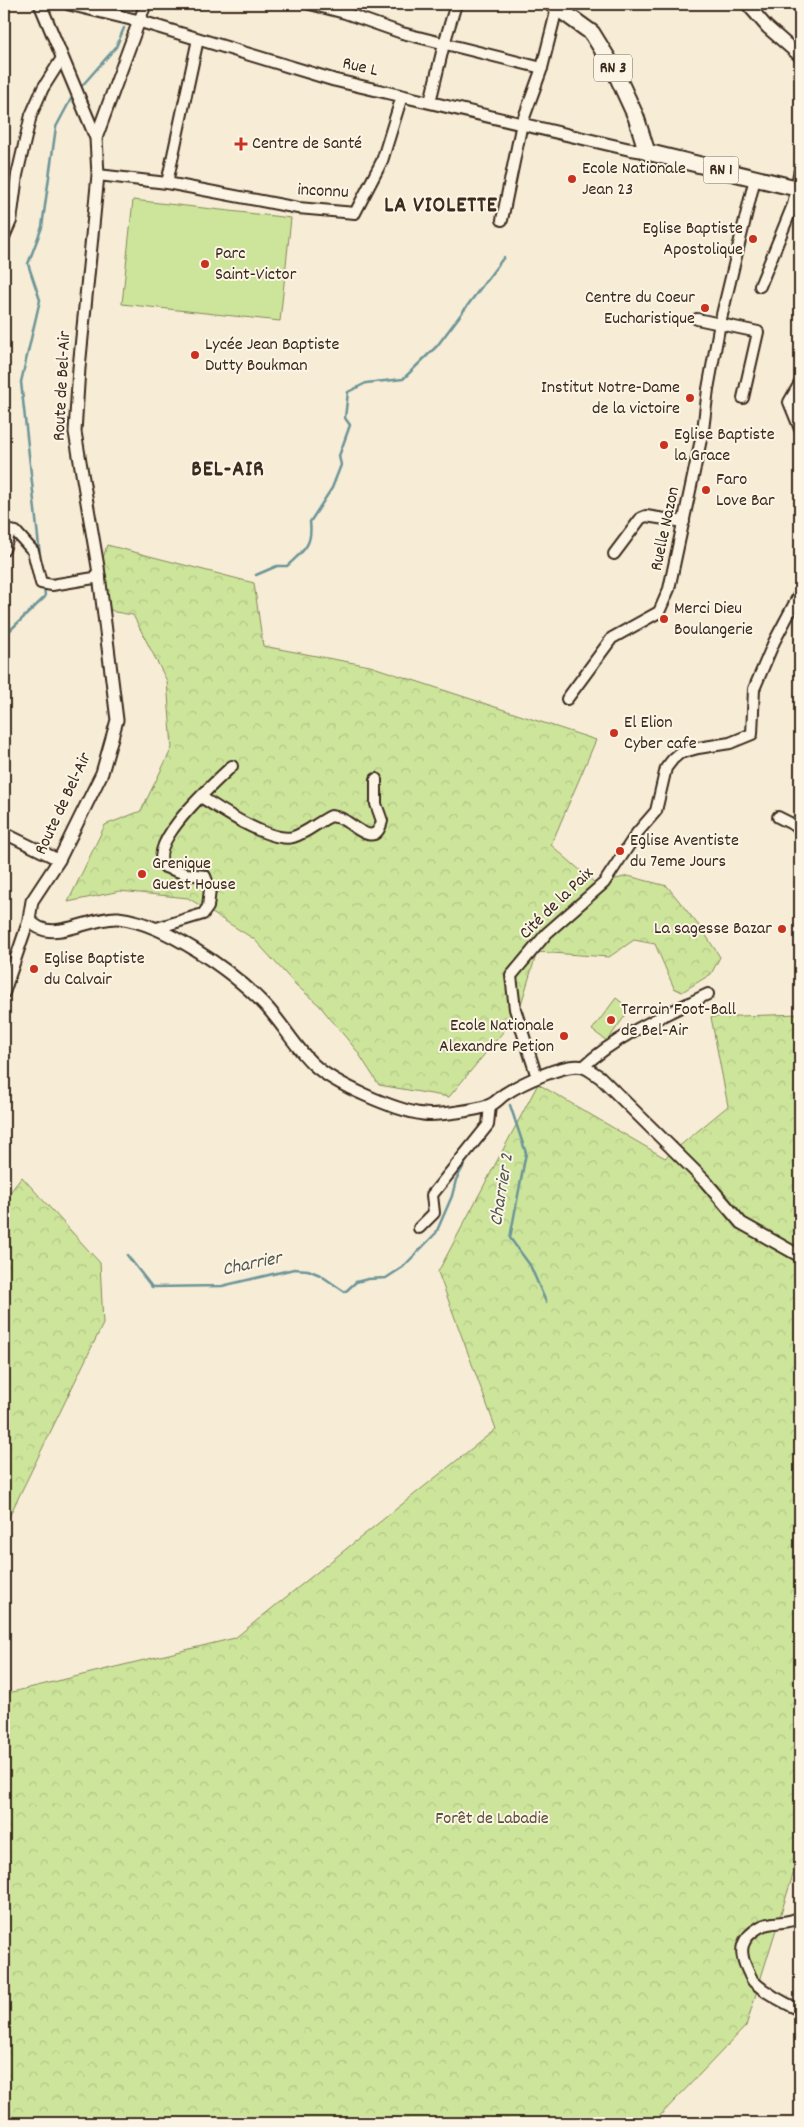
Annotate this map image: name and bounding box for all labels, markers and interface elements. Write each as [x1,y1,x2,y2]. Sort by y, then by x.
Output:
street label: Rue L [340,52,381,84]
road number: RN 3 [594,54,632,82]
place label: Centre de Santé [252,132,362,157]
marker: Centre de Santé [234,137,248,151]
road number: RN 1 [704,156,738,184]
place label: Ecole Nationale Jean 23 [582,157,686,203]
marker: Ecole Nationale Jean 23 [566,173,578,185]
street label: inconnu [297,178,349,206]
district label: LA VIOLETTE [384,191,498,222]
place label: Eglise Baptiste Apostolique [642,217,743,263]
marker: Eglise Baptiste Apostolique [747,233,759,245]
place label: Parc Saint-Victor [215,242,297,288]
marker: Parc Saint-Victor [199,258,211,270]
place label: Centre du Coeur Eucharistique [585,286,695,332]
marker: Centre du Coeur Eucharistique [699,302,711,314]
street label: Route de Bel-Air [48,330,78,442]
place label: Lycée Jean Baptiste Dutty Boukman [205,333,339,379]
marker: Lycée Jean Baptiste Dutty Boukman [189,349,201,361]
place label: Institut Notre-Dame de la victoire [541,376,680,422]
marker: Institut Notre-Dame de la victoire [684,392,696,404]
place label: Eglise Baptiste la Grace [674,423,775,469]
marker: Eglise Baptiste la Grace [658,439,670,451]
district label: BEL-AIR [191,455,265,486]
place label: Faro Love Bar [716,468,775,514]
marker: Faro Love Bar [700,484,712,496]
street label: Ruelle Nazon [645,485,687,573]
place label: Merci Dieu Boulangerie [674,597,753,643]
marker: Merci Dieu Boulangerie [658,613,670,625]
place label: El Elion Cyber cafe [624,711,697,757]
marker: El Elion Cyber cafe [608,727,620,739]
street label: Route de Bel-Air [29,748,99,859]
place label: Eglise Aventiste du 7eme Jours [630,829,739,875]
marker: Eglise Aventiste du 7eme Jours [614,845,626,857]
place label: Grenique Guest House [152,852,236,898]
street label: Cité de la Paix [514,862,600,946]
marker: Grenique Guest House [136,868,148,880]
place label: La sagesse Bazar [654,917,772,942]
marker: La sagesse Bazar [776,923,788,935]
place label: Eglise Baptiste du Calvair [44,947,145,993]
marker: Eglise Baptiste du Calvair [28,963,40,975]
place label: Terrain Foot-Ball de Bel-Air [621,998,737,1044]
place label: Ecole Nationale Alexandre Petion [439,1014,554,1060]
marker: Terrain Foot-Ball de Bel-Air [605,1014,617,1026]
marker: Ecole Nationale Alexandre Petion [558,1030,570,1042]
water label: Charrier 2 [484,1151,522,1228]
water label: Charrier [220,1245,286,1284]
park label: Forêt de Labadie [435,1807,549,1832]

